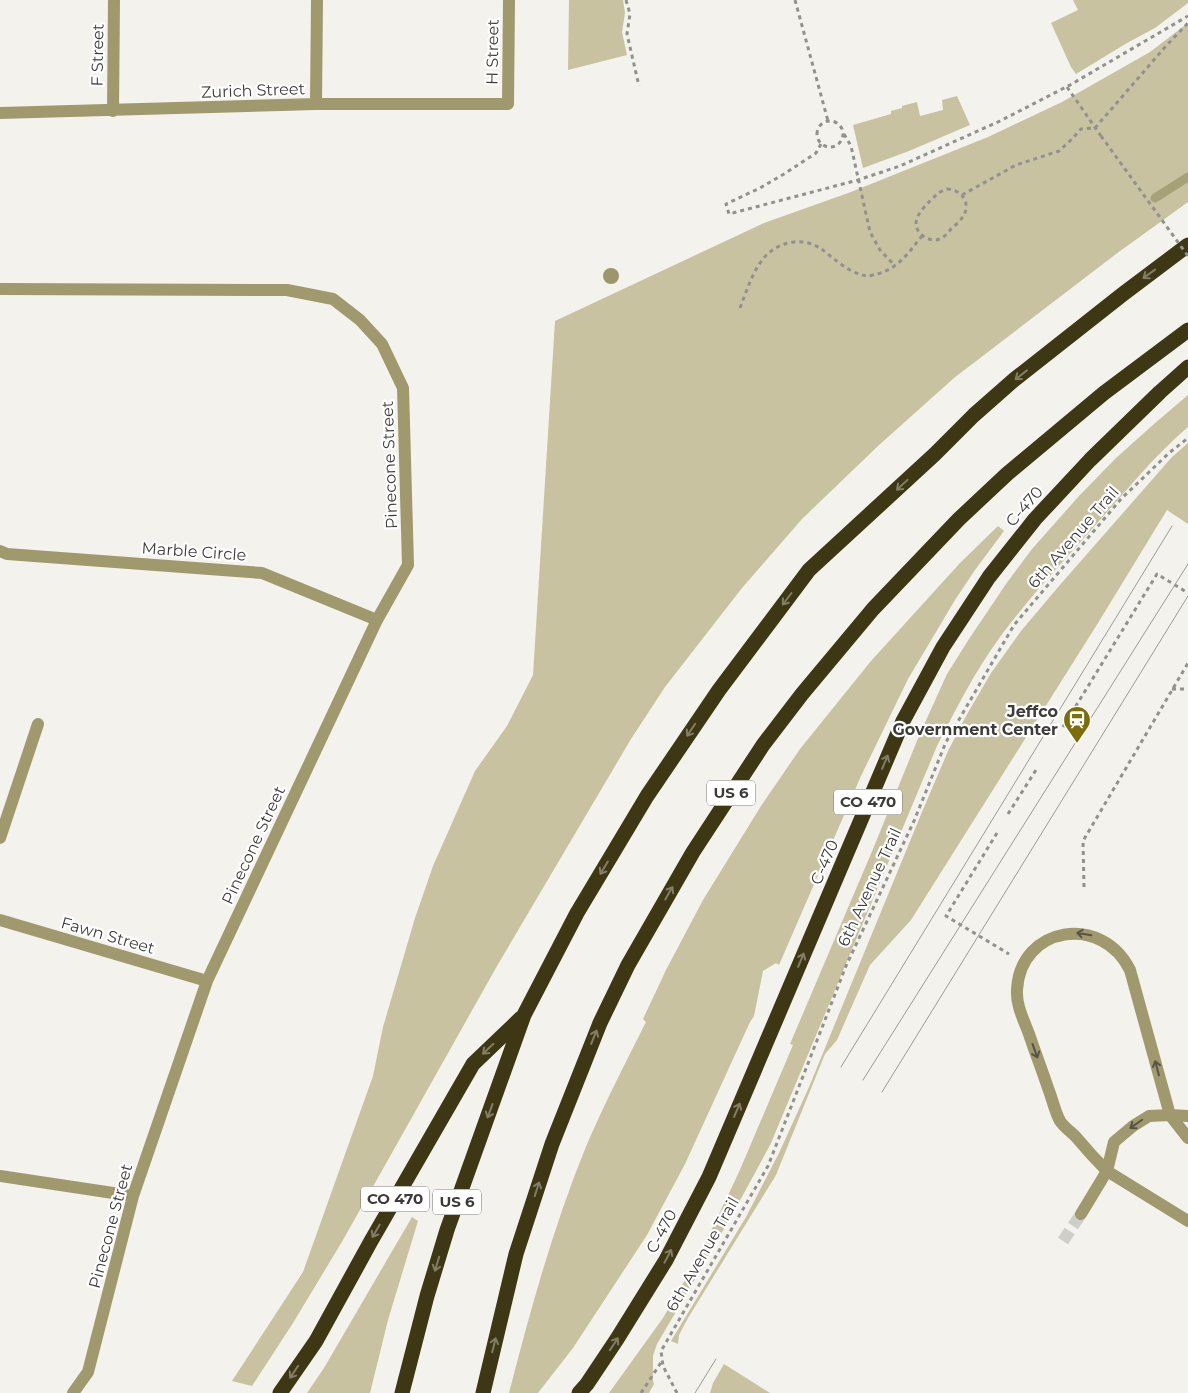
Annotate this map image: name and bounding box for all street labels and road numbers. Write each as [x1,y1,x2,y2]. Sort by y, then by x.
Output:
street label: H Street [482,19,503,85]
street label: F Street [87,23,108,87]
street label: Zurich Street [201,79,306,102]
street label: Pinecone Street [378,400,401,529]
street label: C-470 [1002,482,1047,530]
street label: 6th Avenue Trail [1024,483,1123,592]
street label: Marble Circle [141,538,247,565]
road number: US 6 [707,780,755,806]
street label: Pinecone Street [218,783,289,907]
road number: CO 470 [834,790,902,814]
street label: 6th Avenue Trail [834,825,905,950]
street label: C-470 [807,837,842,888]
street label: Fawn Street [59,913,157,958]
street label: Pinecone Street [85,1161,136,1291]
road number: CO 470 [361,1186,429,1212]
road number: US 6 [433,1190,481,1214]
street label: 6th Avenue Trail [662,1194,743,1315]
street label: C-470 [642,1206,681,1256]

